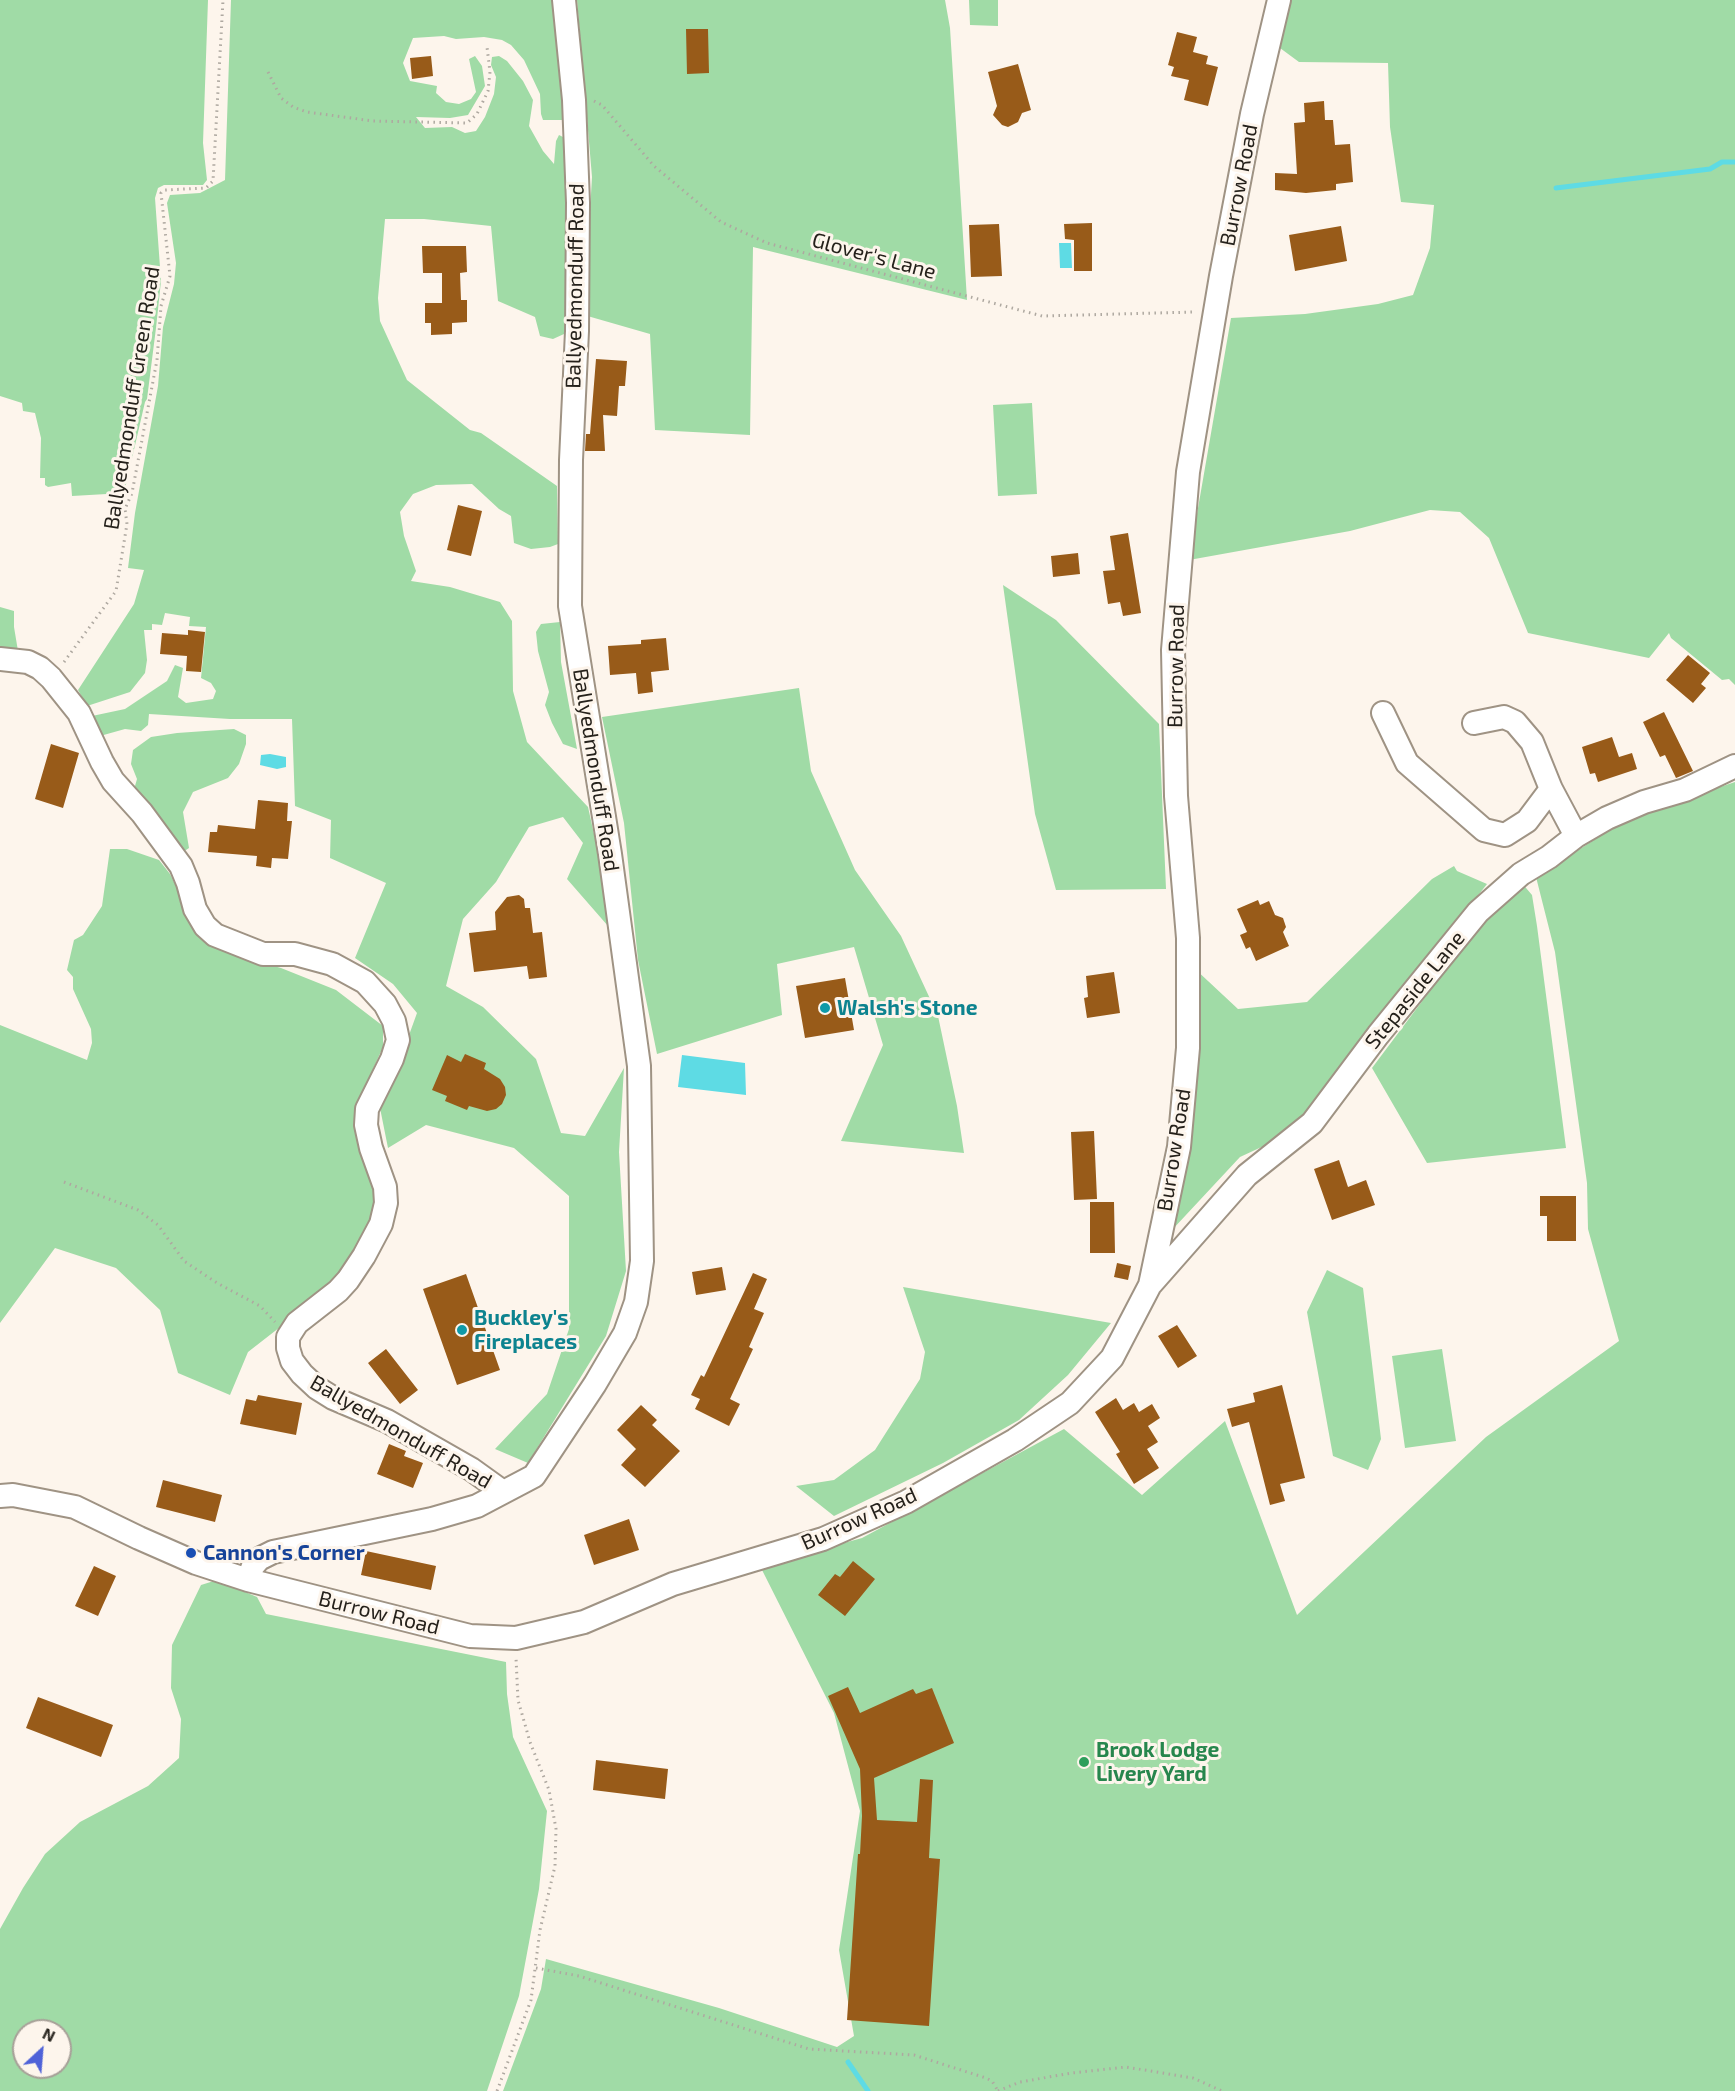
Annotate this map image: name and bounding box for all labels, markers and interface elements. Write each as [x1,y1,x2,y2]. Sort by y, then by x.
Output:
street label: Burrow Road [1215,122,1263,248]
street label: Ballyedmonduff Road [561,183,589,389]
street label: Glover's Lane [809,227,939,285]
street label: Ballyedmonduff Green Road [99,265,165,531]
street label: Burrow Road [1162,604,1190,728]
street label: Ballyedmonduff Road [567,667,625,873]
street label: Stepaside Lane [1360,926,1470,1054]
place label: Walsh's Stone [837,995,978,1021]
marker: Walsh's Stone [818,1001,832,1015]
street label: Burrow Road [1152,1087,1196,1213]
place label: Buckley's Fireplaces [474,1305,577,1355]
marker: Buckley's Fireplaces [455,1323,469,1337]
street label: Ballyedmonduff Road [306,1370,496,1494]
street label: Burrow Road [797,1482,921,1556]
place label: Cannon's Corner [203,1540,365,1566]
marker: Cannon's Corner [184,1546,198,1560]
street label: Burrow Road [316,1586,442,1640]
place label: Brook Lodge Livery Yard [1096,1737,1219,1787]
marker: Brook Lodge Livery Yard [1077,1755,1091,1769]
north arrow [12,2019,72,2079]
text: N [40,2023,59,2045]

